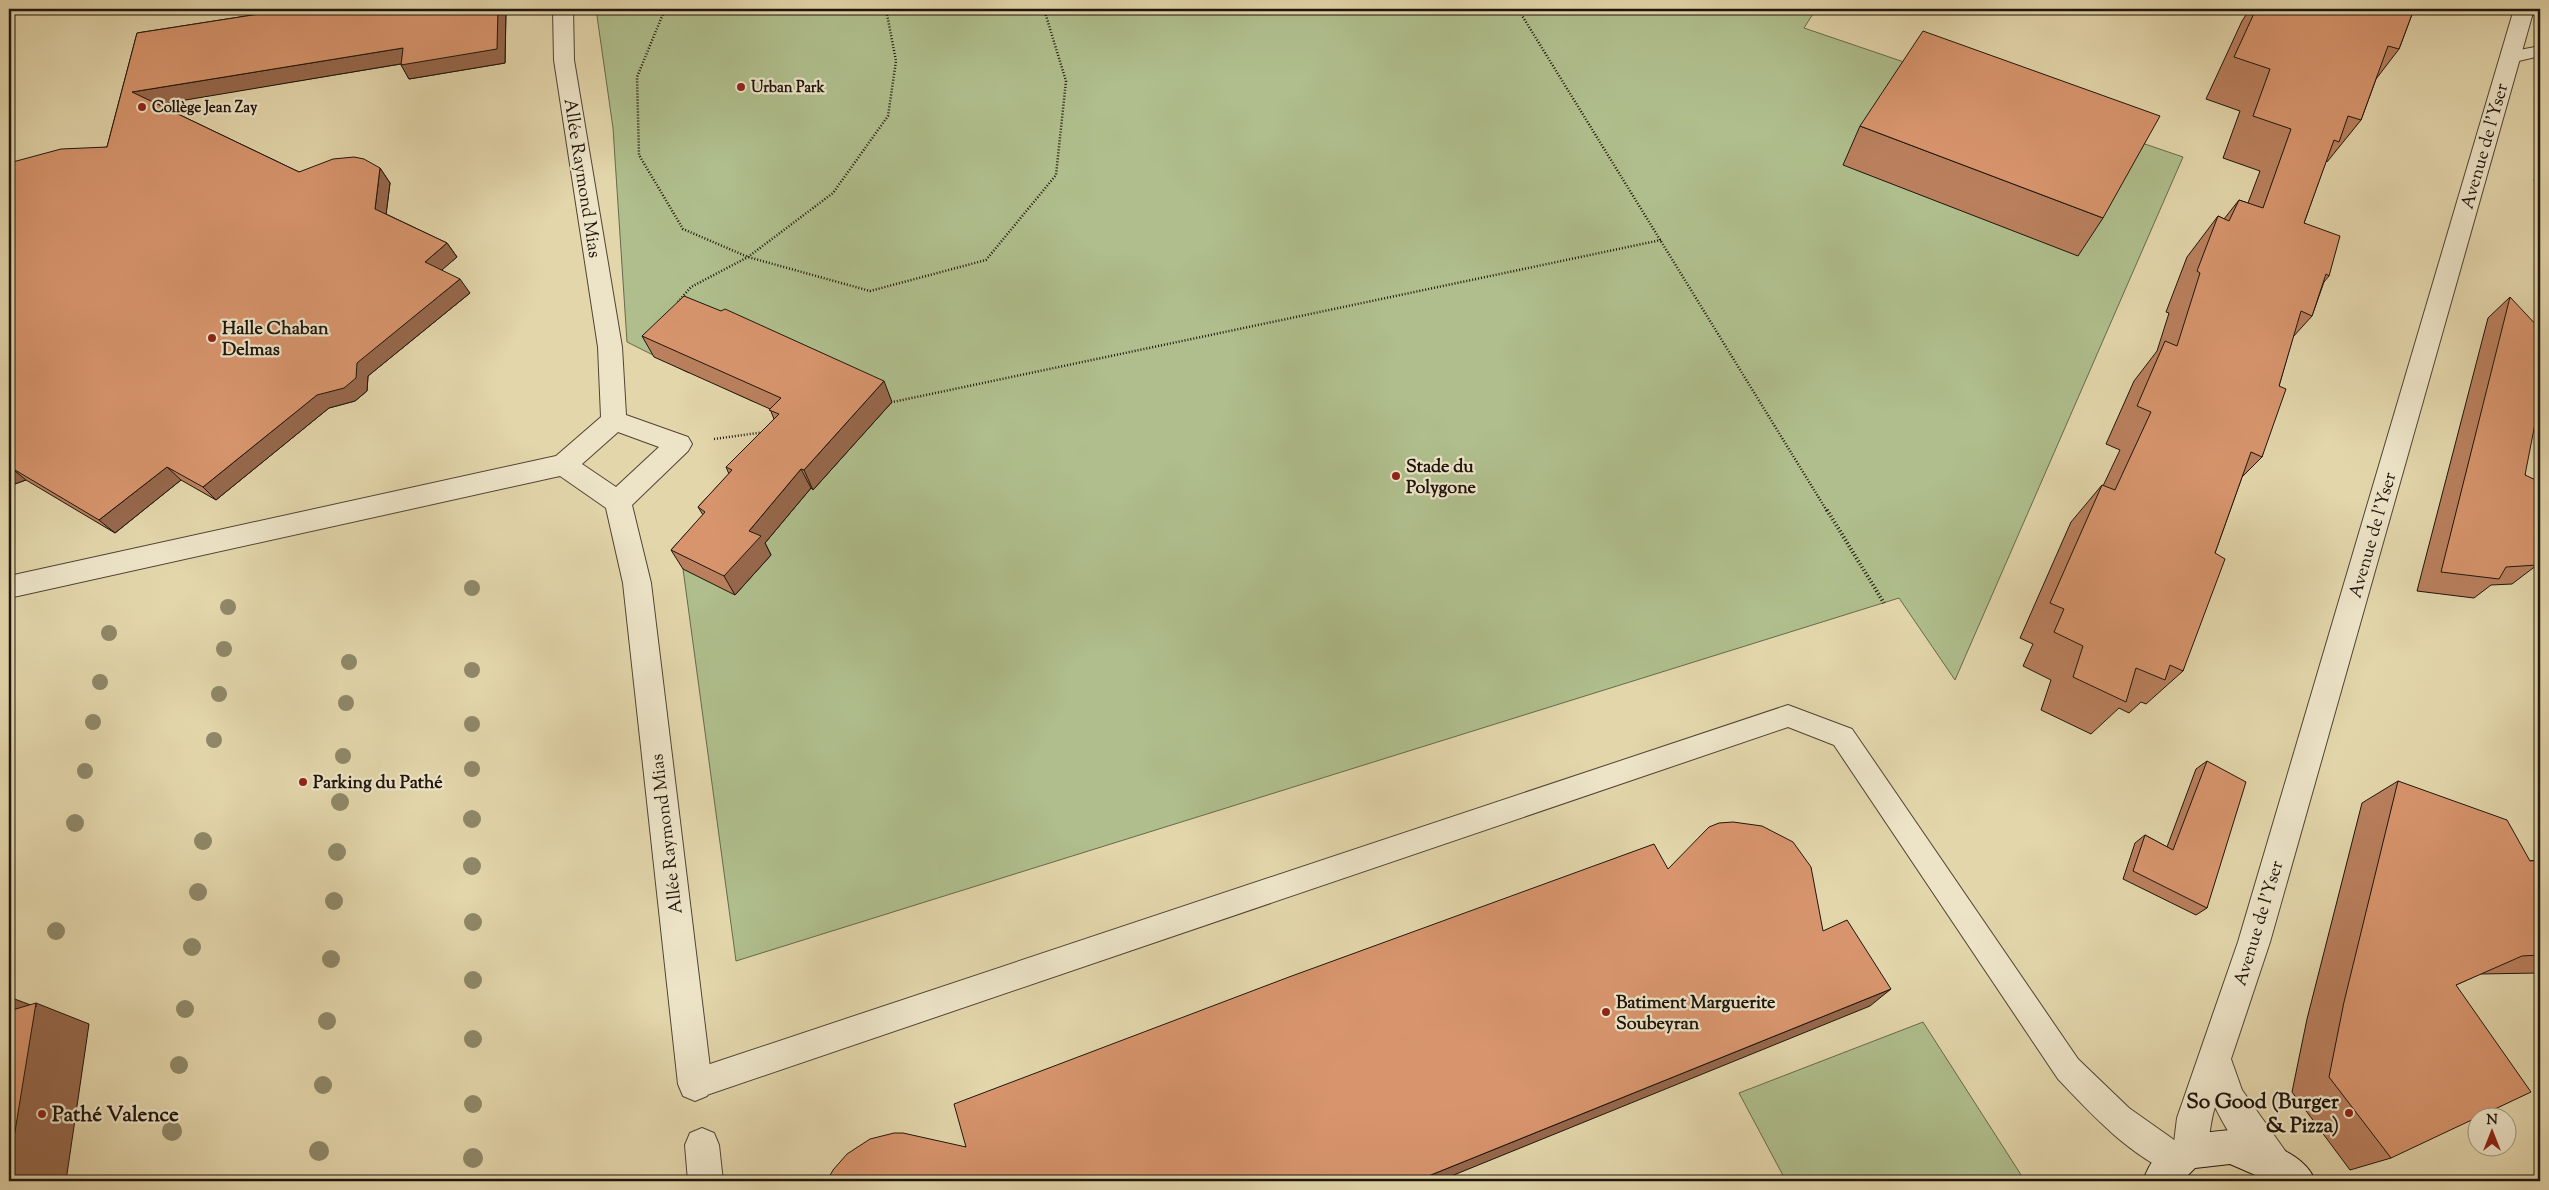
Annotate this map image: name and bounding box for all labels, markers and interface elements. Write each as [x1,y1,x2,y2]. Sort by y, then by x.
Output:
place label: Urban Park [751,78,825,99]
street label: Avenue de l'Yser [2456,80,2516,212]
marker: Urban Park [735,81,747,93]
street label: Allée Raymond Mias [556,97,606,260]
place label: Collège Jean Zay [152,98,258,119]
marker: Collège Jean Zay [136,101,148,113]
place label: Halle Chaban Delmas [222,317,329,364]
marker: Halle Chaban Delmas [206,332,218,344]
place label: Stade du Polygone [1406,455,1477,502]
street label: Avenue de l'Yser [2344,469,2404,601]
marker: Stade du Polygone [1390,470,1402,482]
street label: Allée Raymond Mias [645,752,691,915]
place label: Parking du Pathé [313,771,443,797]
marker: Parking du Pathé [297,776,309,788]
street label: Avenue de l'Yser [2229,858,2291,989]
place label: Batiment Marguerite Soubeyran [1616,991,1776,1038]
marker: Batiment Marguerite Soubeyran [1600,1006,1612,1018]
place label: So Good (Burger & Pizza) [2186,1088,2339,1142]
place label: Pathé Valence [52,1101,179,1131]
marker: So Good (Burger & Pizza) [2343,1107,2355,1119]
marker: Pathé Valence [36,1108,48,1120]
north arrow [2466,1108,2516,1158]
text: N [2486,1111,2498,1131]

